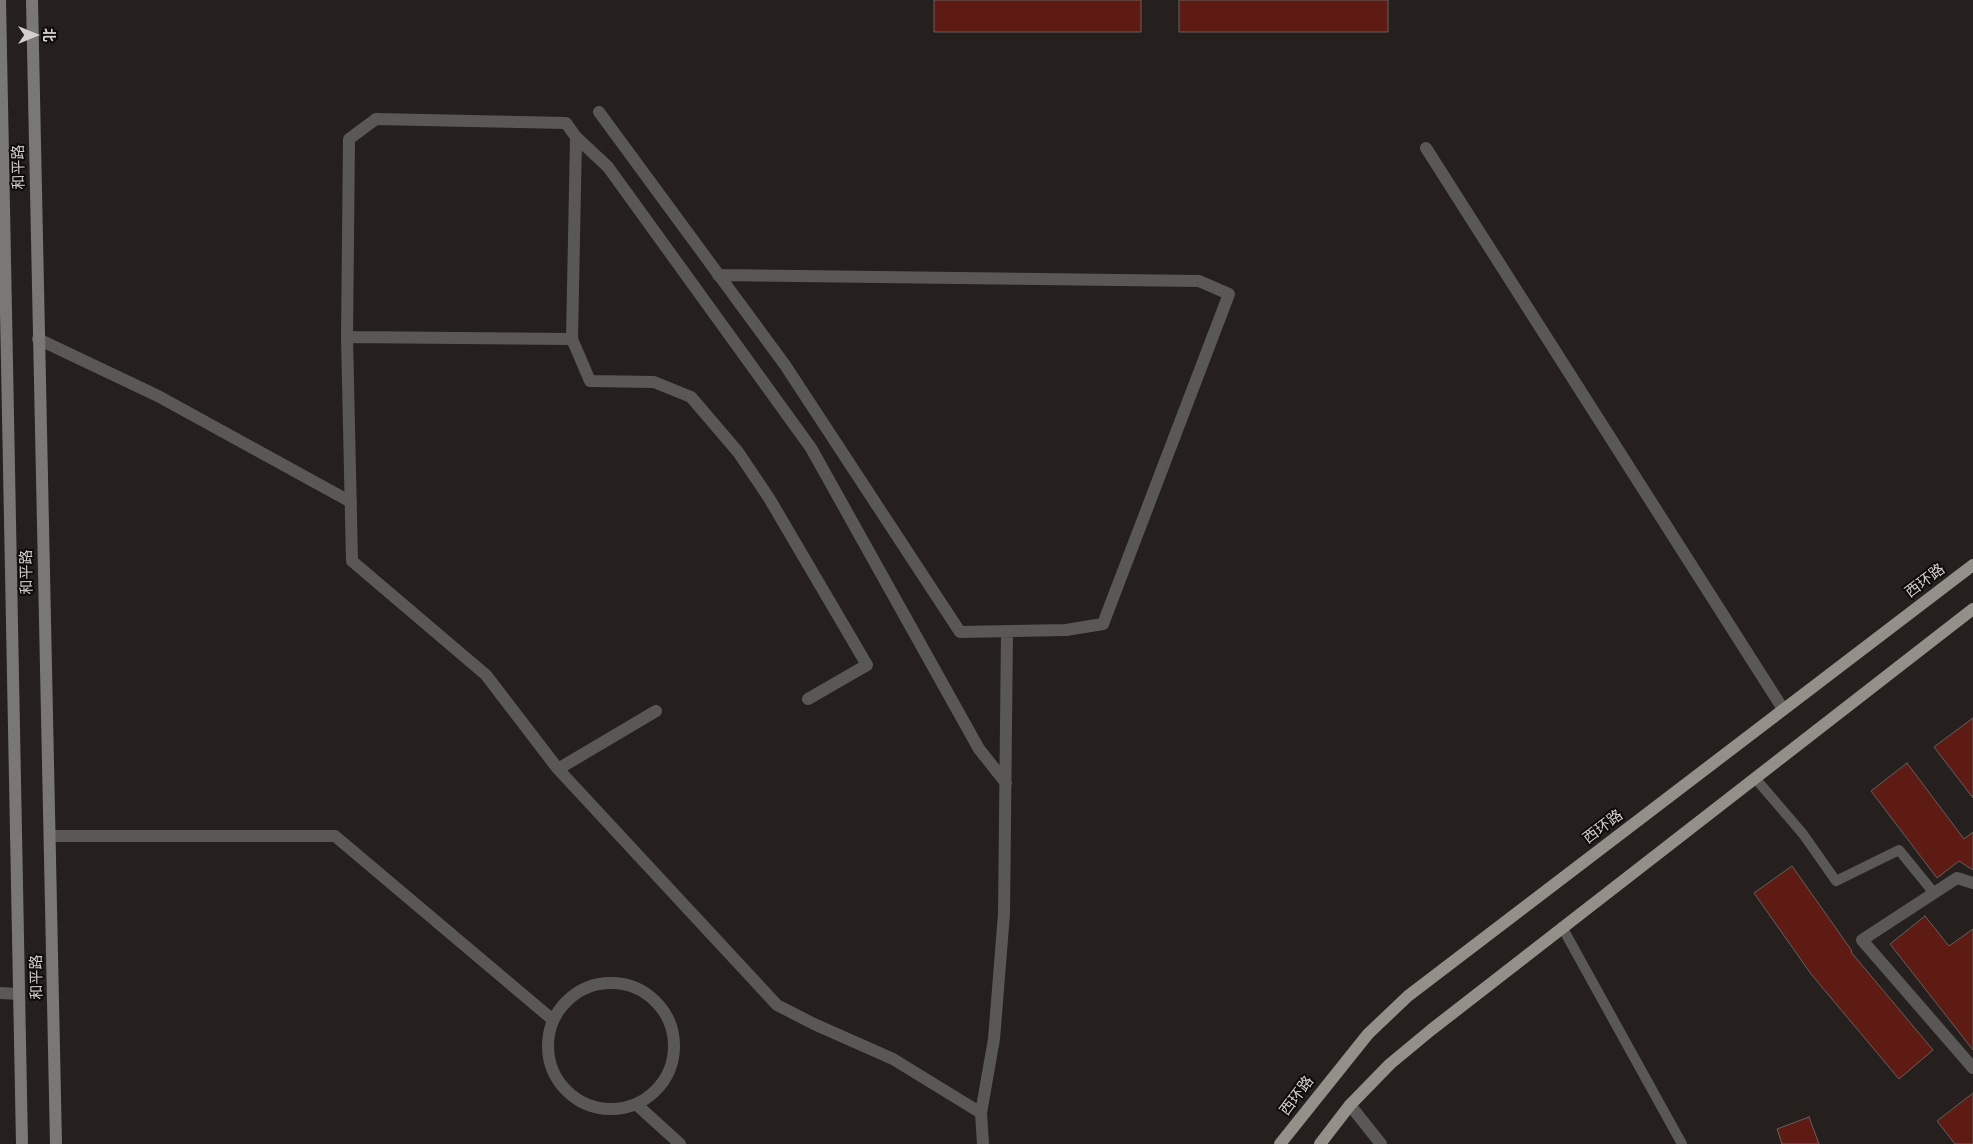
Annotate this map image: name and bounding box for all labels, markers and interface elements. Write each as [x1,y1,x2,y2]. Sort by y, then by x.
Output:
north arrow [10,10,60,60]
text: 北 [40,28,60,42]
street label: 和平路 [10,144,28,190]
street label: 和平路 [18,549,36,595]
street label: 西环路 [1902,560,1948,602]
street label: 西环路 [1580,806,1626,848]
street label: 和平路 [28,954,46,1000]
street label: 西环路 [1276,1073,1318,1119]

